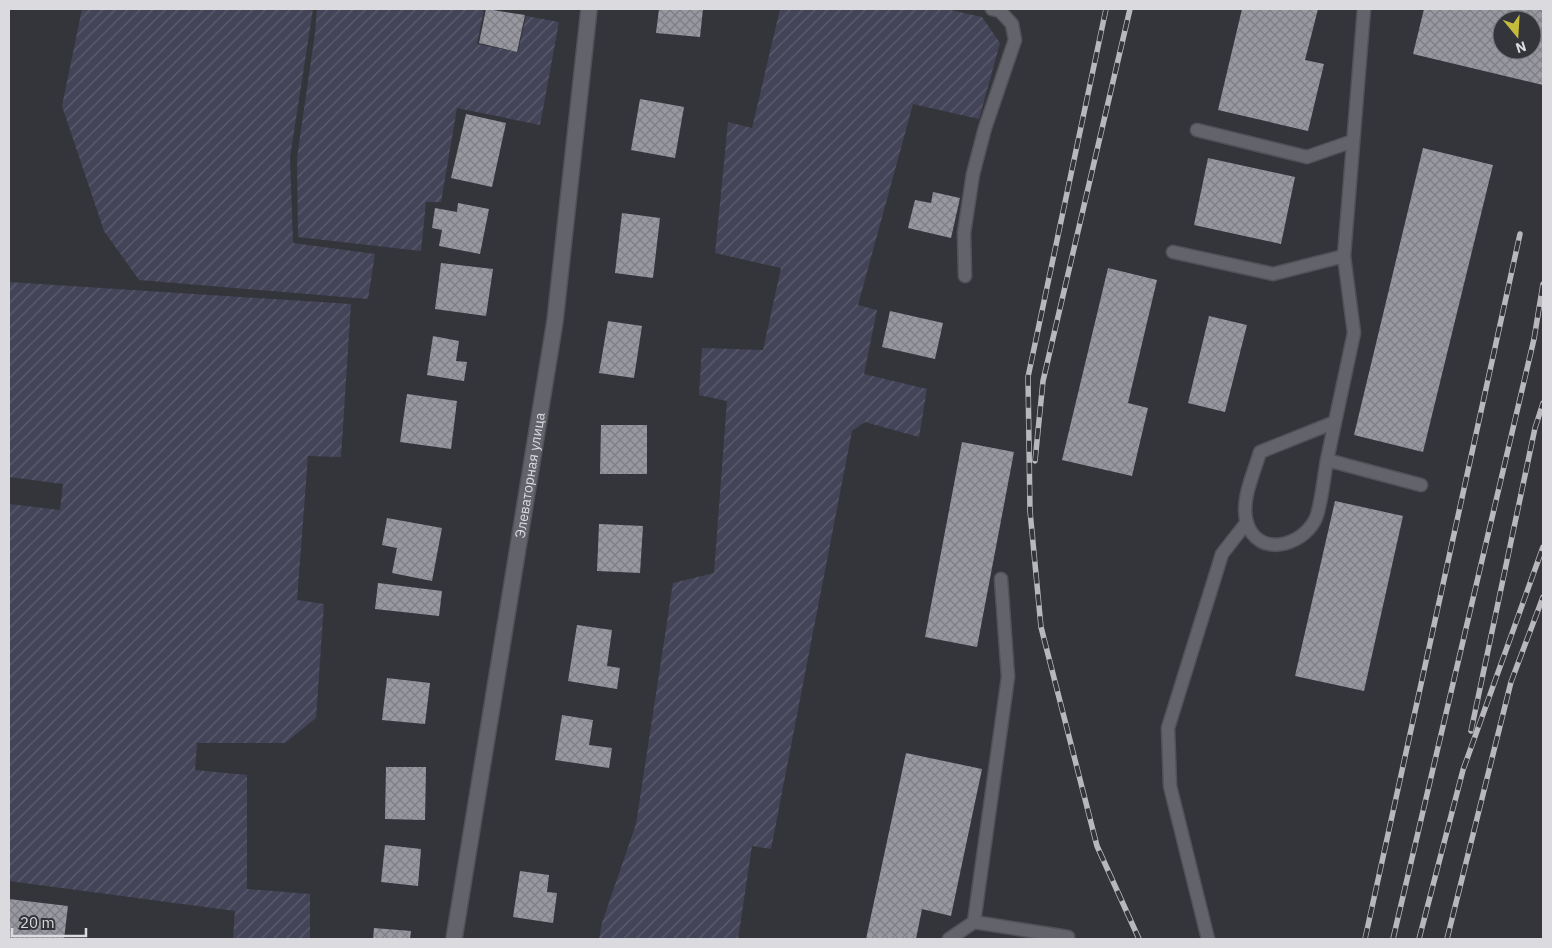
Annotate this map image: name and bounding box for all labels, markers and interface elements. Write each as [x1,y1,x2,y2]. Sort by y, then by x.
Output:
north arrow [1492,10,1542,60]
text: N [1513,37,1529,57]
street label: Элеваторная улица [511,411,549,539]
scale bar [12,906,86,938]
text: 20 m [20,913,55,932]

